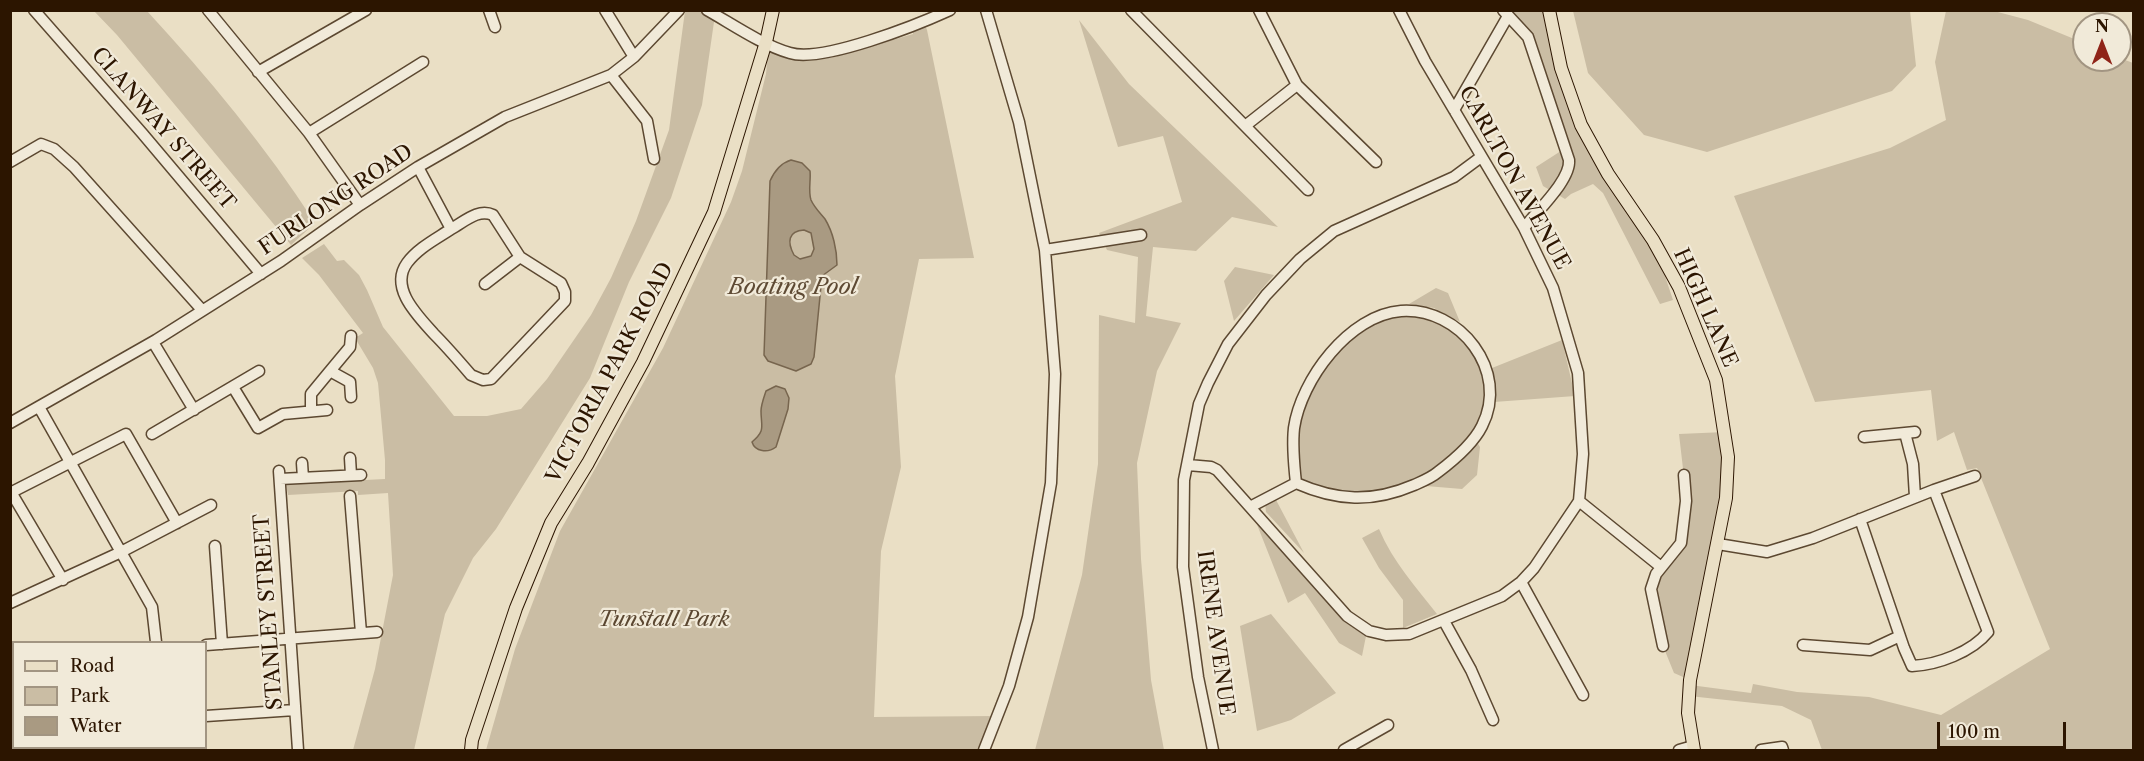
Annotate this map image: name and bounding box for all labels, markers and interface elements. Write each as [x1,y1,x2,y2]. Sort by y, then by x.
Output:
north arrow [2072,12,2132,72]
text: N [2095,16,2109,36]
street label: CLANWAY STREET [86,43,240,215]
street label: CARLTON AVENUE [1453,82,1575,274]
street label: FURLONG ROAD [254,139,418,261]
street label: HIGH LANE [1668,245,1742,371]
street label: VICTORIA PARK ROAD [541,258,679,488]
water label: Boating Pool [728,275,858,301]
street label: STANLEY STREET [250,513,288,711]
street label: IRENE AVENUE [1191,549,1239,717]
park label: Tunstall Park [598,607,730,633]
legend [12,641,207,749]
text: Road [70,655,115,677]
text: Park [70,685,109,707]
scale bar [1940,710,2069,748]
text: Water [70,715,122,737]
text: 100 m [1948,721,2000,743]

